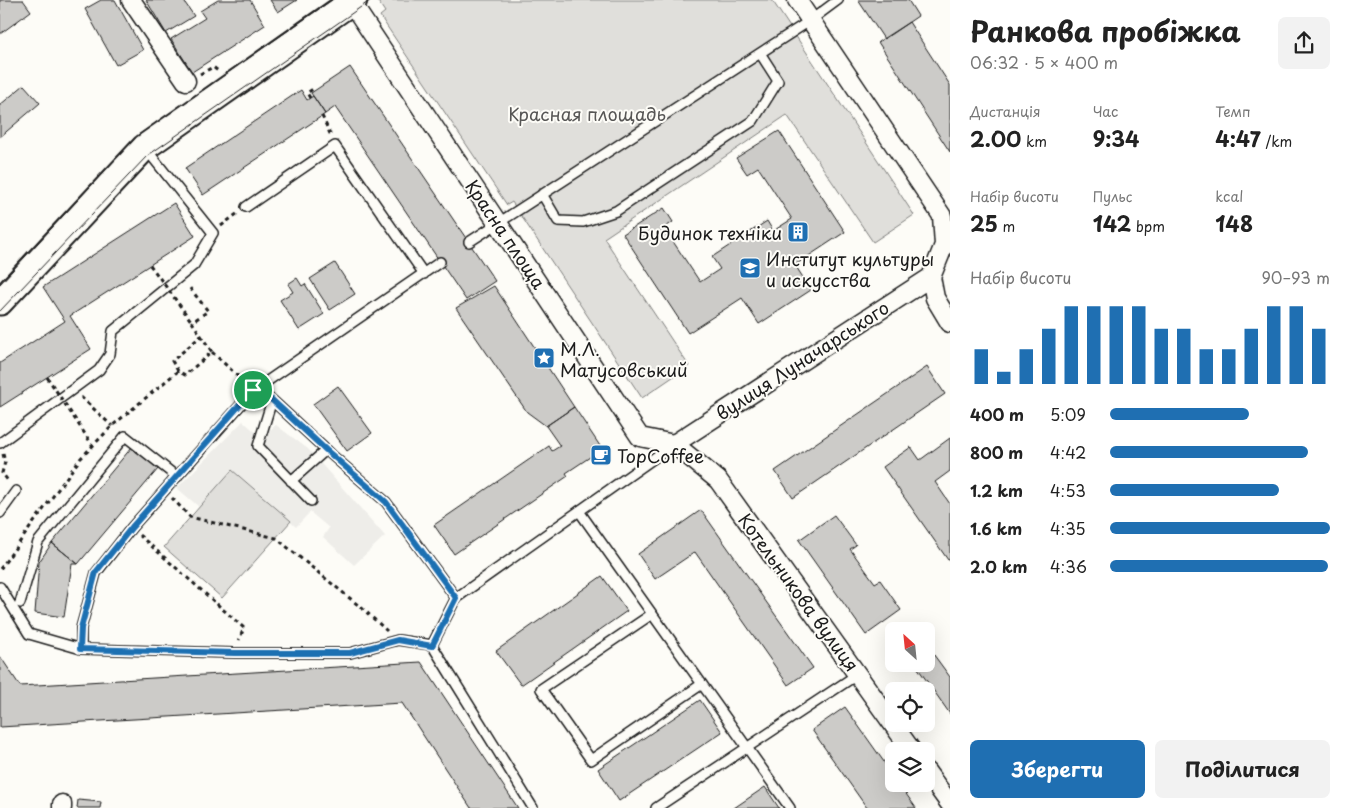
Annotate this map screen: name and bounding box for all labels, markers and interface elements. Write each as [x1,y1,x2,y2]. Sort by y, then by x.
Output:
text: Ранкова пробіжка [970,9,1241,52]
button: share [1278,17,1330,69]
text: 06:32 · 5 × 400 m [970,50,1118,74]
park label: Красная площадь [508,100,666,127]
text: Дистанція [970,101,1041,122]
text: Час [1093,101,1118,122]
text: Темп [1215,101,1251,122]
text: 2.00 [970,122,1021,154]
text: 9:34 [1093,122,1140,154]
text: 4:47 [1215,122,1261,154]
text: km [1021,131,1047,152]
text: /km [1261,131,1292,152]
street label: Красна площа [459,174,553,295]
text: Набір висоти [970,186,1059,207]
text: Пульс [1093,186,1132,207]
text: kcal [1215,186,1243,207]
text: 25 [970,207,998,239]
text: 142 [1093,207,1131,239]
text: 148 [1215,207,1253,239]
text: m [998,216,1015,237]
text: bpm [1131,216,1165,237]
place label: Будинок техніки [638,219,782,246]
building icon: Будинок техніки [786,220,810,244]
place label: Институт культуры и искусства [766,245,934,293]
school or university icon: Институт культуры и искусства [738,256,762,280]
text: Набір висоти [970,265,1071,289]
text: 90–93 m [1261,265,1330,289]
street label: вулиця Луначарського [710,294,894,426]
place label: М.Л. Матусовський [560,335,688,383]
place icon: М.Л. Матусовський [532,346,556,370]
pin [232,369,274,411]
icon: arrive [239,376,267,404]
text: 400 m [970,402,1024,426]
text: 5:09 [1050,402,1086,426]
text: 800 m [970,440,1023,464]
text: 4:42 [1050,440,1086,464]
place label: TopCoffee [617,442,704,469]
cafe icon: TopCoffee [589,443,613,467]
text: 1.2 km [970,478,1023,502]
text: 4:53 [1050,478,1086,502]
street label: Котельникова вулиця [732,507,866,677]
text: 1.6 km [970,516,1022,540]
text: 4:35 [1050,516,1086,540]
text: 2.0 km [970,554,1027,578]
text: 4:36 [1050,554,1087,578]
north arrow [885,622,935,672]
map controls [885,622,935,792]
button: locate [885,682,935,732]
button: Зберегти [970,740,1145,798]
button: Поділитися [1155,740,1330,798]
button: layers [885,742,935,792]

